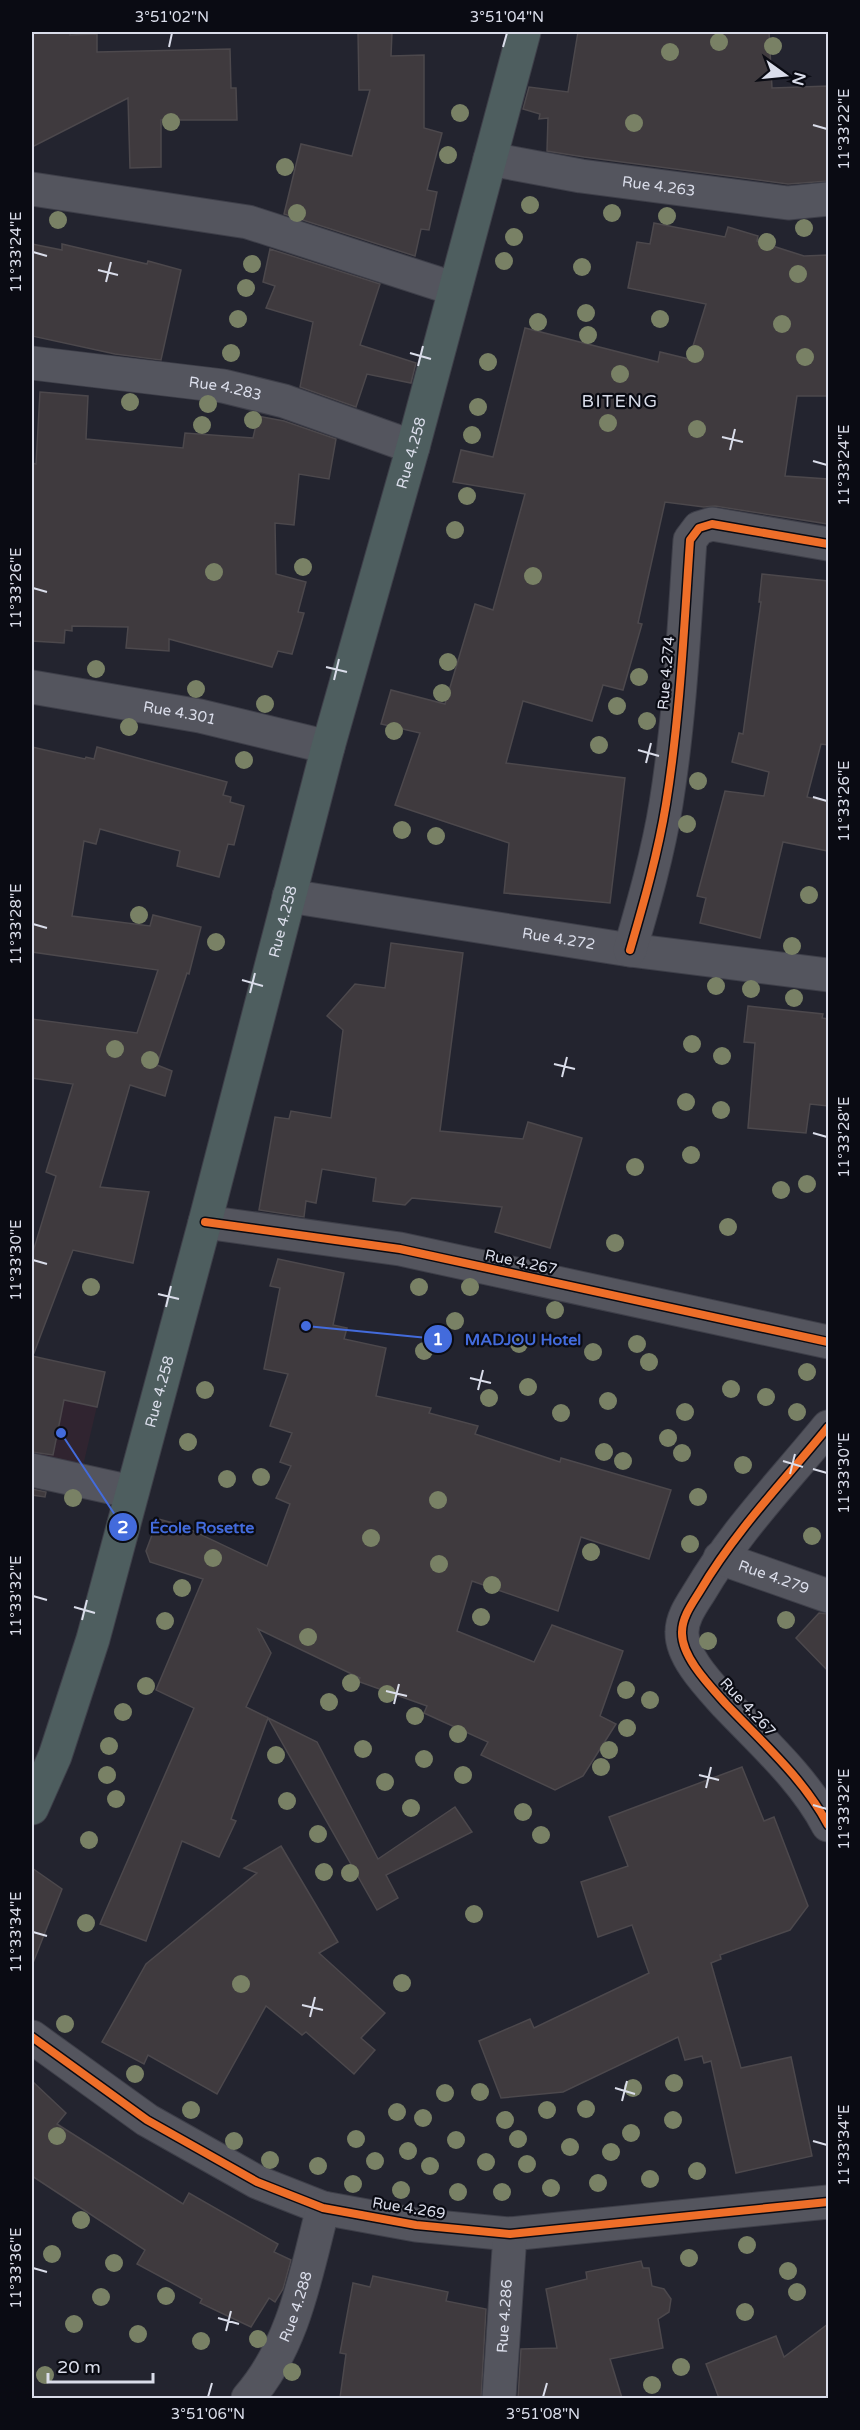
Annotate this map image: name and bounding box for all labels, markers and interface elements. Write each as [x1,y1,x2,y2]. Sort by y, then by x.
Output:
text: 3°51'02"N [135,8,209,26]
text: 3°51'04"N [470,8,544,26]
north arrow [755,45,815,105]
text: N [787,70,810,87]
text: 11°33'22"E [835,88,853,170]
street label: Rue 4.263 [621,172,697,200]
text: 11°33'24"E [7,211,25,293]
street label: Rue 4.283 [188,373,264,404]
district label: BITENG [581,390,659,412]
street label: Rue 4.258 [393,415,430,491]
text: 11°33'24"E [835,424,853,506]
text: 11°33'26"E [7,547,25,629]
street label: Rue 4.274 [654,635,678,711]
street label: Rue 4.301 [142,697,218,729]
text: 11°33'26"E [835,760,853,842]
text: 11°33'28"E [7,883,25,965]
street label: Rue 4.258 [265,884,301,960]
street label: Rue 4.272 [521,924,597,953]
text: 11°33'28"E [835,1096,853,1178]
text: 11°33'30"E [7,1219,25,1301]
street label: Rue 4.267 [483,1246,559,1278]
callout: MADJOU Hotel [423,1322,593,1356]
text: 1 [432,1328,444,1350]
text: MADJOU Hotel [465,1330,581,1350]
street label: Rue 4.258 [141,1354,178,1430]
text: 11°33'30"E [835,1432,853,1514]
callout: École Rosette [108,1510,266,1544]
text: 2 [117,1516,129,1538]
text: École Rosette [150,1518,254,1538]
text: 11°33'32"E [7,1555,25,1637]
street label: Rue 4.279 [736,1556,812,1598]
street label: Rue 4.267 [716,1674,780,1740]
text: 11°33'32"E [835,1768,853,1850]
text: 11°33'34"E [7,1891,25,1973]
text: 11°33'34"E [835,2104,853,2186]
street label: Rue 4.269 [371,2193,447,2223]
text: 11°33'36"E [7,2227,25,2309]
street label: Rue 4.288 [275,2269,316,2345]
street label: Rue 4.286 [493,2279,516,2354]
scale bar [48,2346,153,2384]
text: 20 m [57,2356,101,2378]
text: 3°51'06"N [171,2405,245,2423]
text: 3°51'08"N [506,2405,580,2423]

